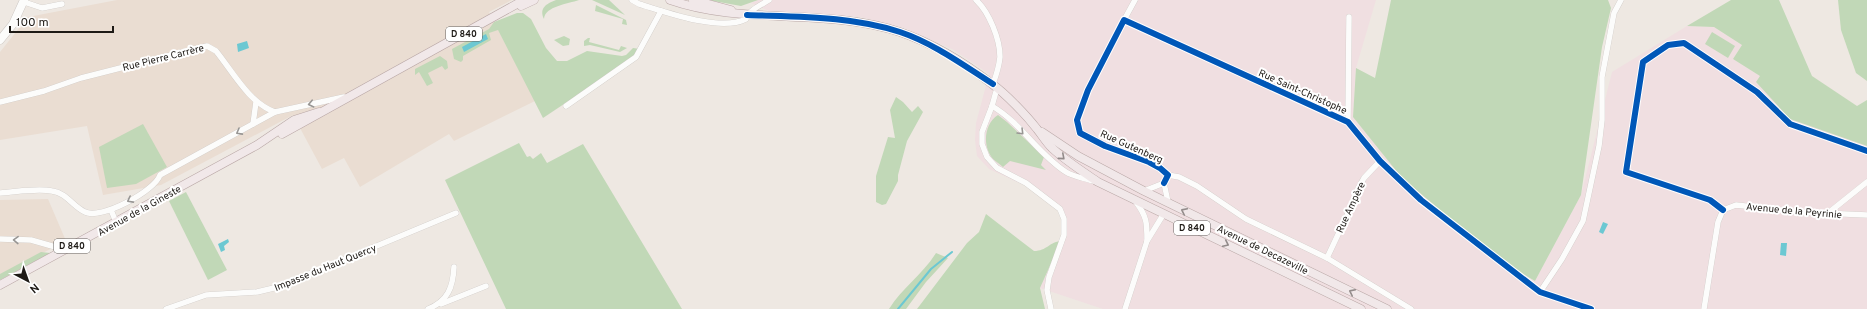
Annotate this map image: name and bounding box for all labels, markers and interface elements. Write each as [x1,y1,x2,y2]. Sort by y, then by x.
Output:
scale bar [10,8,113,34]
text: 100 m [16,15,49,31]
road number: D 840 [446,27,482,41]
street label: Rue Pierre Carrère [121,42,205,75]
street label: Rue Saint-Christophe [1256,67,1349,118]
one-way arrow [308,100,314,108]
one-way arrow [1017,127,1024,135]
one-way arrow [235,128,243,135]
street label: Rue Gutenberg [1098,128,1165,167]
one-way arrow [1058,152,1065,159]
street label: Rue Ampère [1334,180,1369,235]
street label: Avenue de la Gineste [96,183,184,240]
one-way arrow [126,196,134,203]
street label: Avenue de la Peyrinie [1745,201,1842,222]
one-way arrow [1181,208,1189,215]
road number: D 840 [1174,221,1210,235]
street label: Avenue de Decazeville [1215,223,1310,278]
one-way arrow [13,235,19,244]
road number: D 840 [54,239,90,253]
one-way arrow [1222,239,1229,247]
street label: Impasse du Haut Quercy [273,242,379,295]
north arrow [8,261,48,301]
text: N [26,280,41,296]
one-way arrow [1348,289,1356,297]

